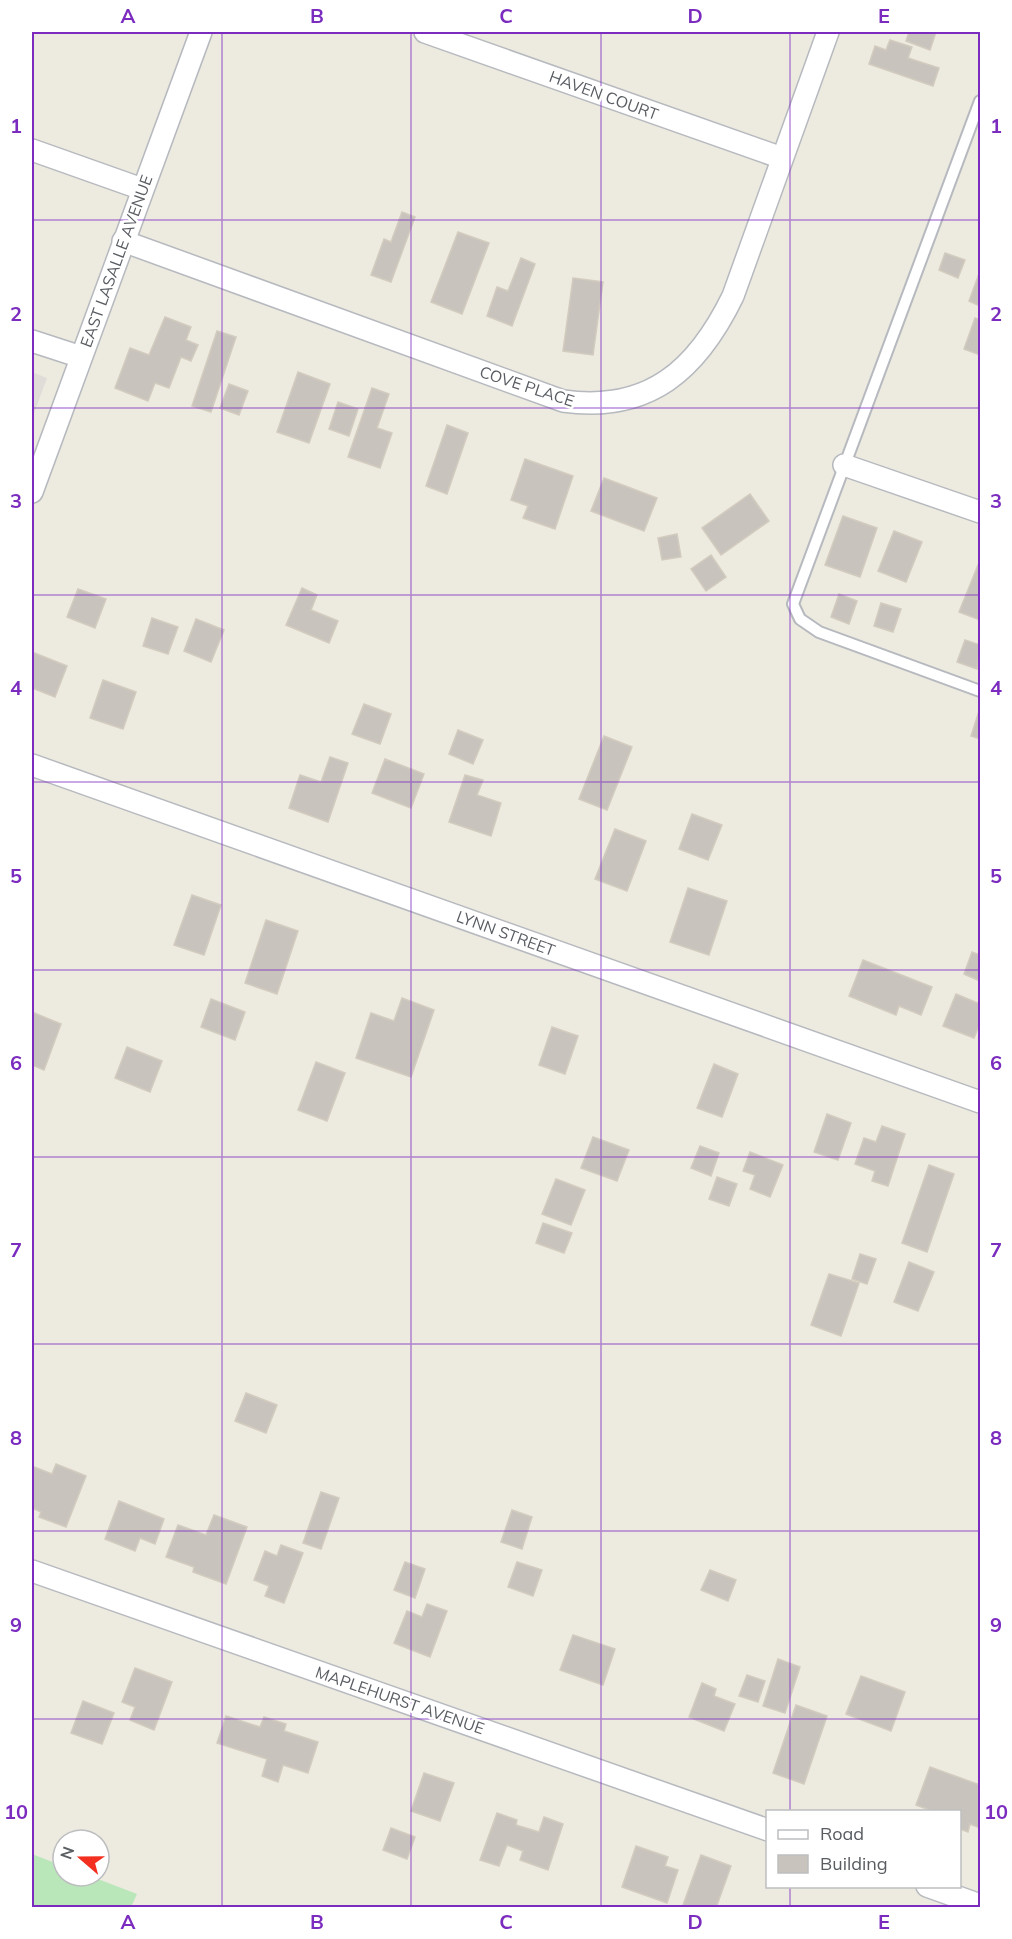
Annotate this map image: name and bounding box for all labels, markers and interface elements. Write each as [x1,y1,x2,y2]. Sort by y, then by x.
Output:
text: A [121,3,136,28]
text: B [310,3,324,28]
text: C [499,3,513,28]
text: D [687,3,703,28]
text: E [878,3,890,28]
street label: HAVEN COURT [547,66,662,124]
text: 1 [10,113,22,138]
text: 1 [990,113,1002,138]
street label: EAST LASALLE AVENUE [76,172,156,350]
text: 2 [10,301,22,326]
text: 2 [990,301,1002,326]
street label: COVE PLACE [477,361,577,411]
text: 3 [10,488,22,513]
text: 3 [990,488,1002,513]
text: 4 [10,675,22,700]
text: 4 [990,675,1002,700]
text: 5 [10,863,22,888]
text: 5 [990,863,1002,888]
street label: LYNN STREET [454,906,558,960]
text: 6 [10,1050,22,1075]
text: 6 [990,1050,1002,1075]
text: 7 [10,1237,22,1262]
text: 7 [990,1237,1002,1262]
text: 8 [10,1425,22,1450]
text: 8 [990,1425,1002,1450]
text: 9 [10,1612,22,1637]
text: 9 [990,1612,1002,1637]
street label: MAPLEHURST AVENUE [313,1662,487,1738]
text: 10 [4,1799,28,1824]
text: 10 [984,1799,1008,1824]
legend [766,1810,961,1888]
text: Road [820,1822,864,1845]
north arrow [51,1828,111,1888]
text: N [55,1844,78,1862]
text: Building [820,1852,888,1875]
text: A [121,1909,136,1934]
text: B [310,1909,324,1934]
text: C [499,1909,513,1934]
text: D [687,1909,703,1934]
text: E [878,1909,890,1934]

